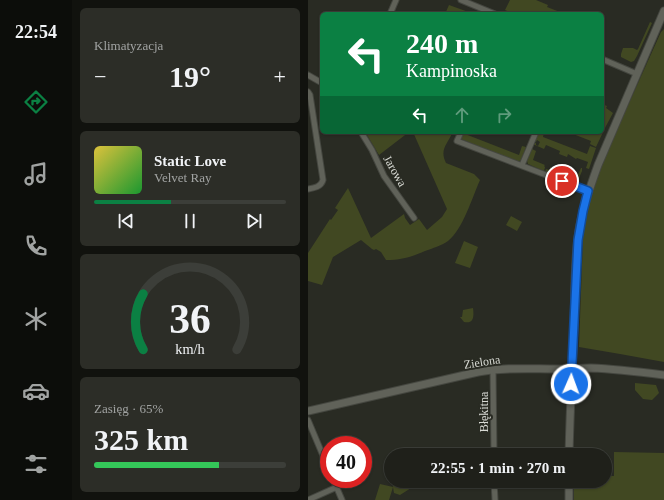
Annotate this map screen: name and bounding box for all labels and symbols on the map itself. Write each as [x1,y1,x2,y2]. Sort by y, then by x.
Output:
street label: Jarowa [380,153,410,190]
pin [545,164,579,198]
street label: Zielona [463,352,502,372]
position arrow [550,363,592,405]
street label: Błękitna [477,391,491,432]
speed limit sign: 40 [320,436,372,488]

